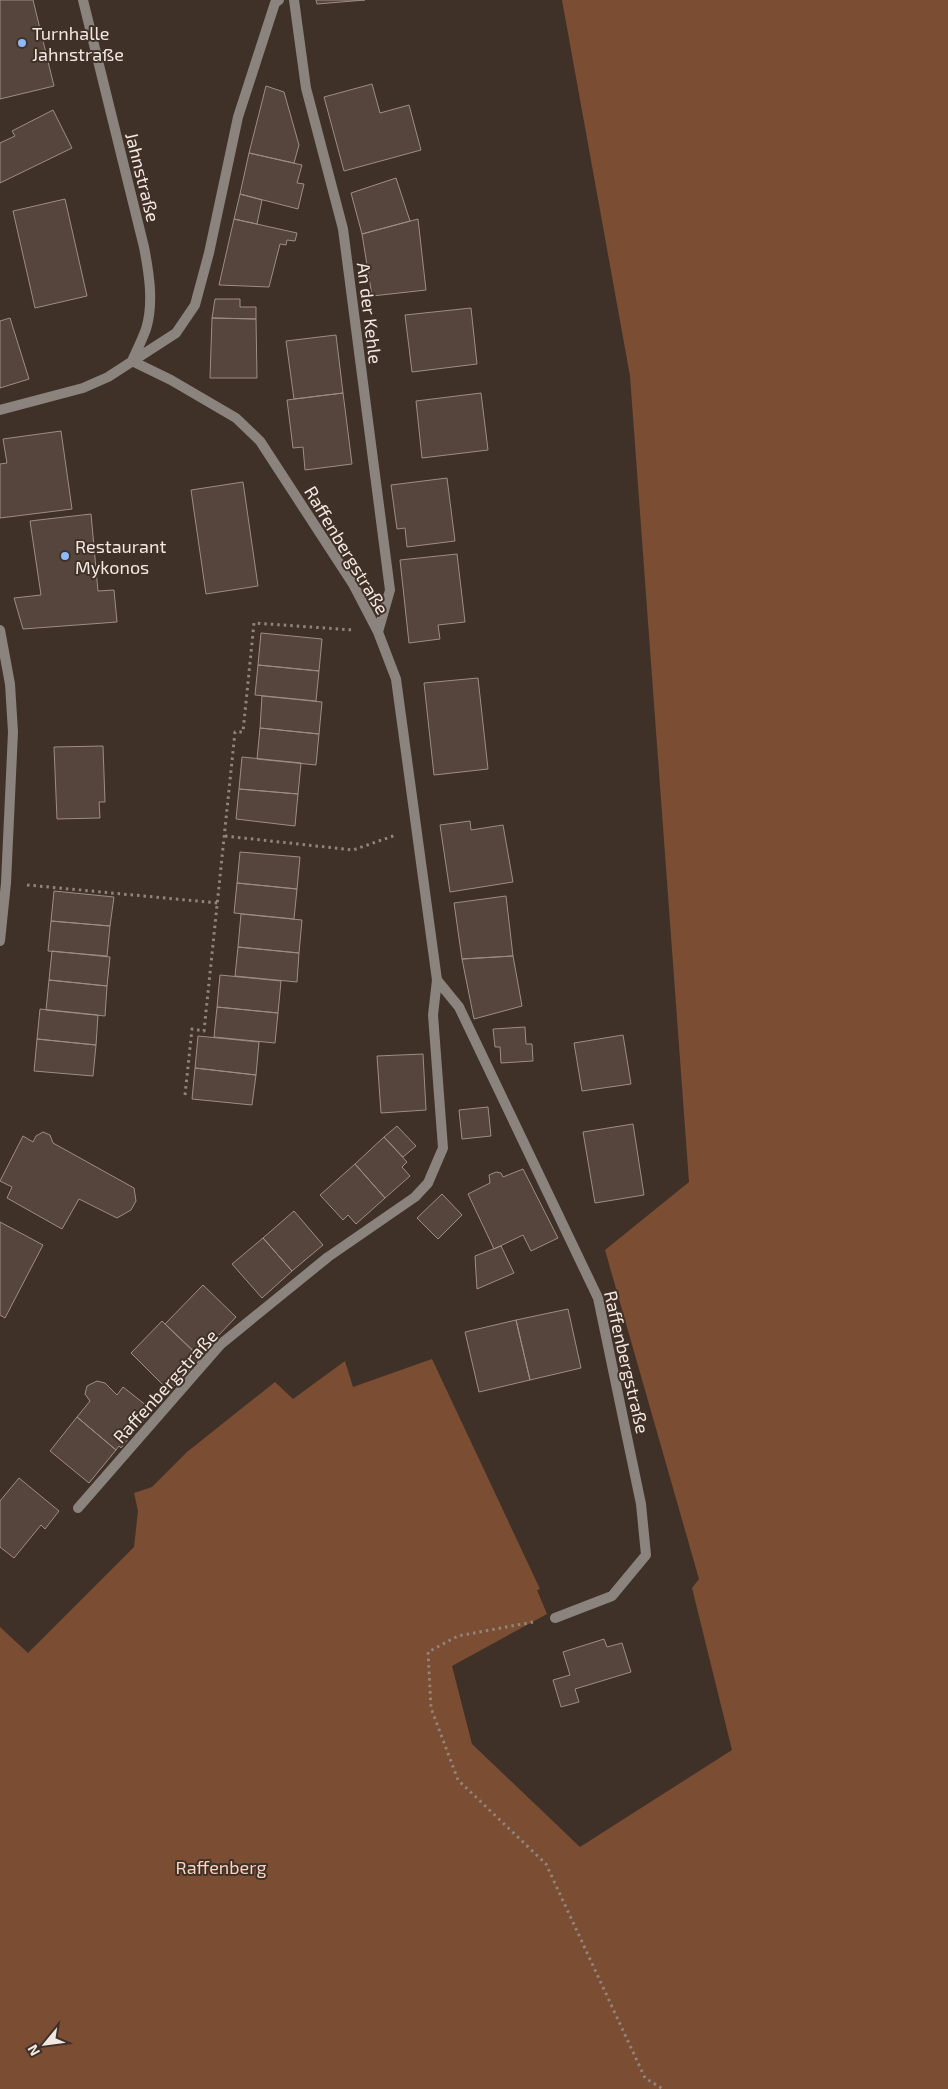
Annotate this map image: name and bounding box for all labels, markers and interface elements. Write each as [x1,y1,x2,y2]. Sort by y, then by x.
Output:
place label: Turnhalle Jahnstraße [32,22,124,65]
marker: Turnhalle Jahnstraße [16,37,28,49]
street label: Jahnstraße [121,130,165,224]
street label: An der Kehle [353,261,387,365]
street label: Raffenbergstraße [300,482,394,618]
place label: Restaurant Mykonos [75,535,166,578]
marker: Restaurant Mykonos [59,550,71,562]
street label: Raffenbergstraße [600,1288,654,1436]
street label: Raffenbergstraße [108,1324,222,1448]
park label: Raffenberg [176,1856,266,1878]
north arrow [20,2019,70,2069]
text: N [23,2042,43,2059]

